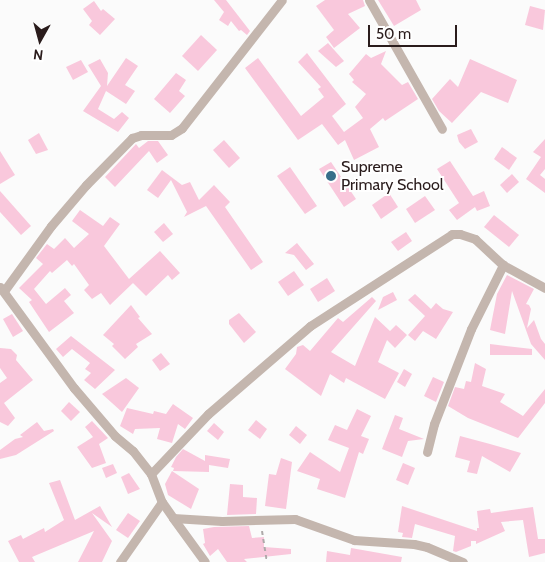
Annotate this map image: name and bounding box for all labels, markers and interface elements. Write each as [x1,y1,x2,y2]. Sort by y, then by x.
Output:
north arrow [15,15,65,65]
scale bar [370,15,459,47]
text: 50 m [376,25,411,43]
text: N [32,45,44,64]
place label: Supreme Primary School [341,157,444,195]
marker: Supreme Primary School [325,170,337,182]

